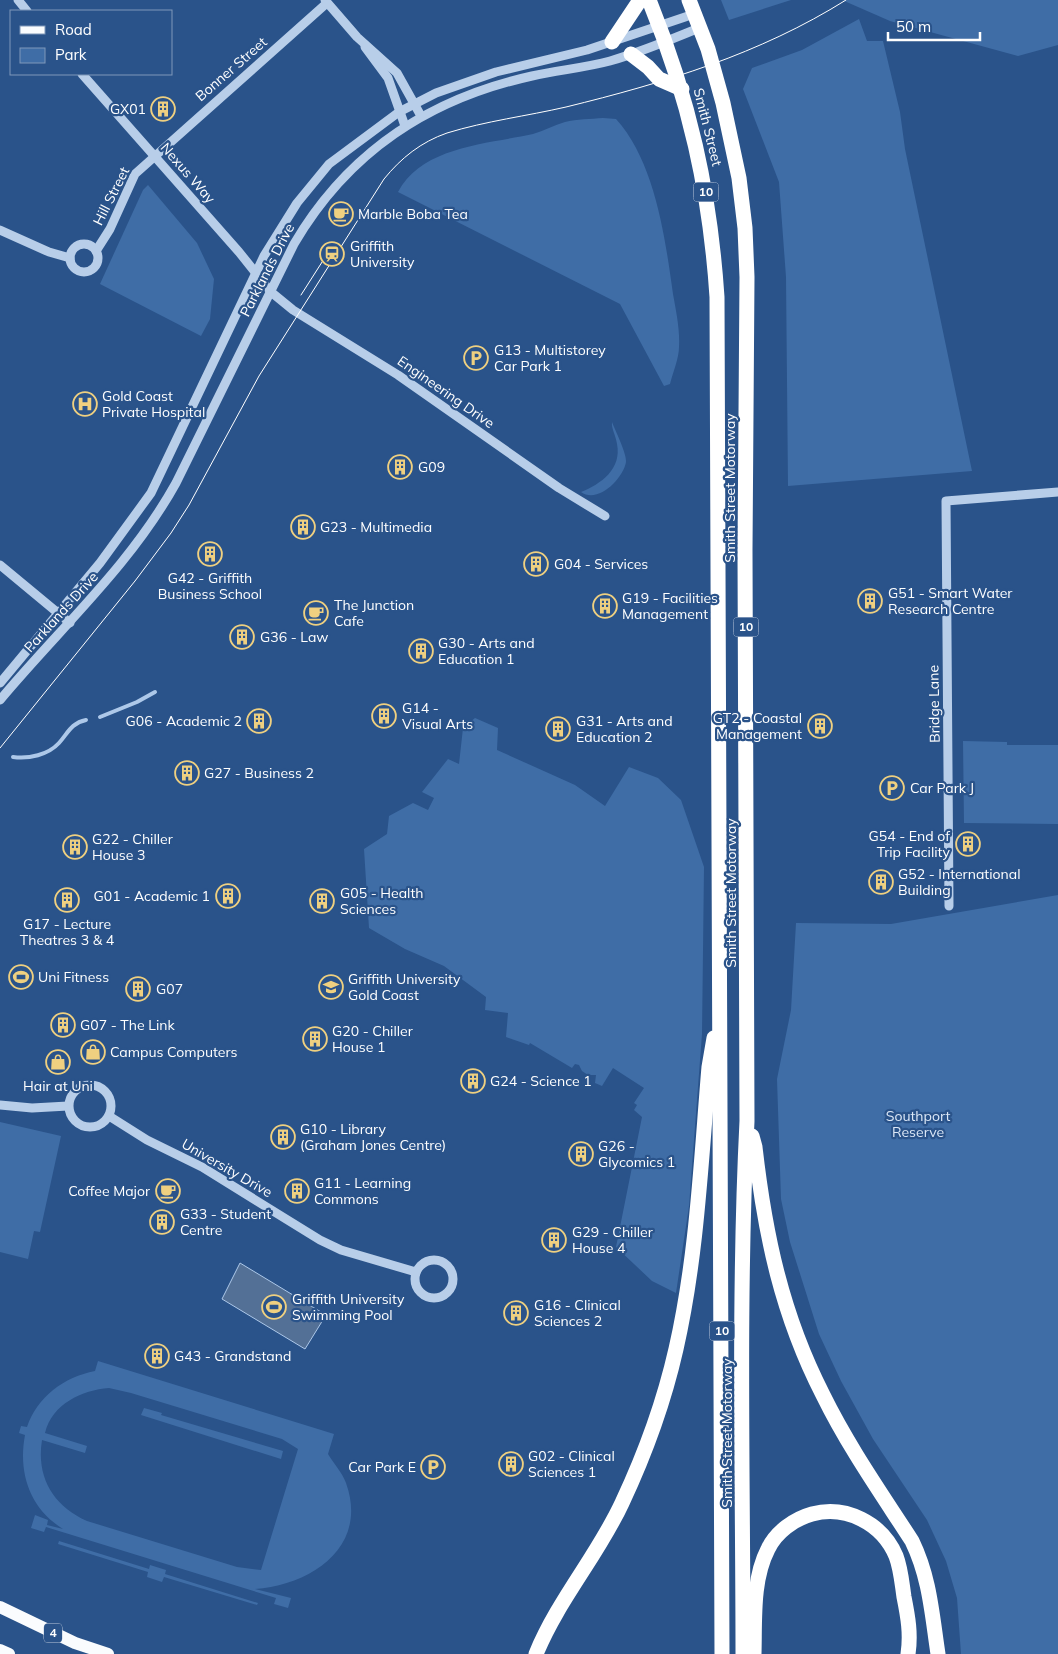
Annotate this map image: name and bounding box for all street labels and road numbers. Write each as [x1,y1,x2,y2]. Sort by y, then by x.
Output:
street label: Bonner Street [192,33,271,105]
street label: Smith Street [690,86,726,168]
street label: Nexus Way [157,139,220,208]
street label: Hill Street [89,164,133,228]
road number: 10 [694,182,718,202]
street label: Parklands Drive [236,220,298,320]
street label: Engineering Drive [394,352,498,432]
street label: Smith Street Motorway [721,413,739,563]
street label: Parklands Drive [20,568,102,656]
road number: 10 [734,618,758,636]
street label: Bridge Lane [924,665,944,743]
street label: Smith Street Motorway [722,818,740,968]
street label: University Drive [178,1135,276,1201]
road number: 10 [710,1322,734,1340]
street label: Smith Street Motorway [718,1358,736,1508]
road number: 4 [44,1624,62,1642]

